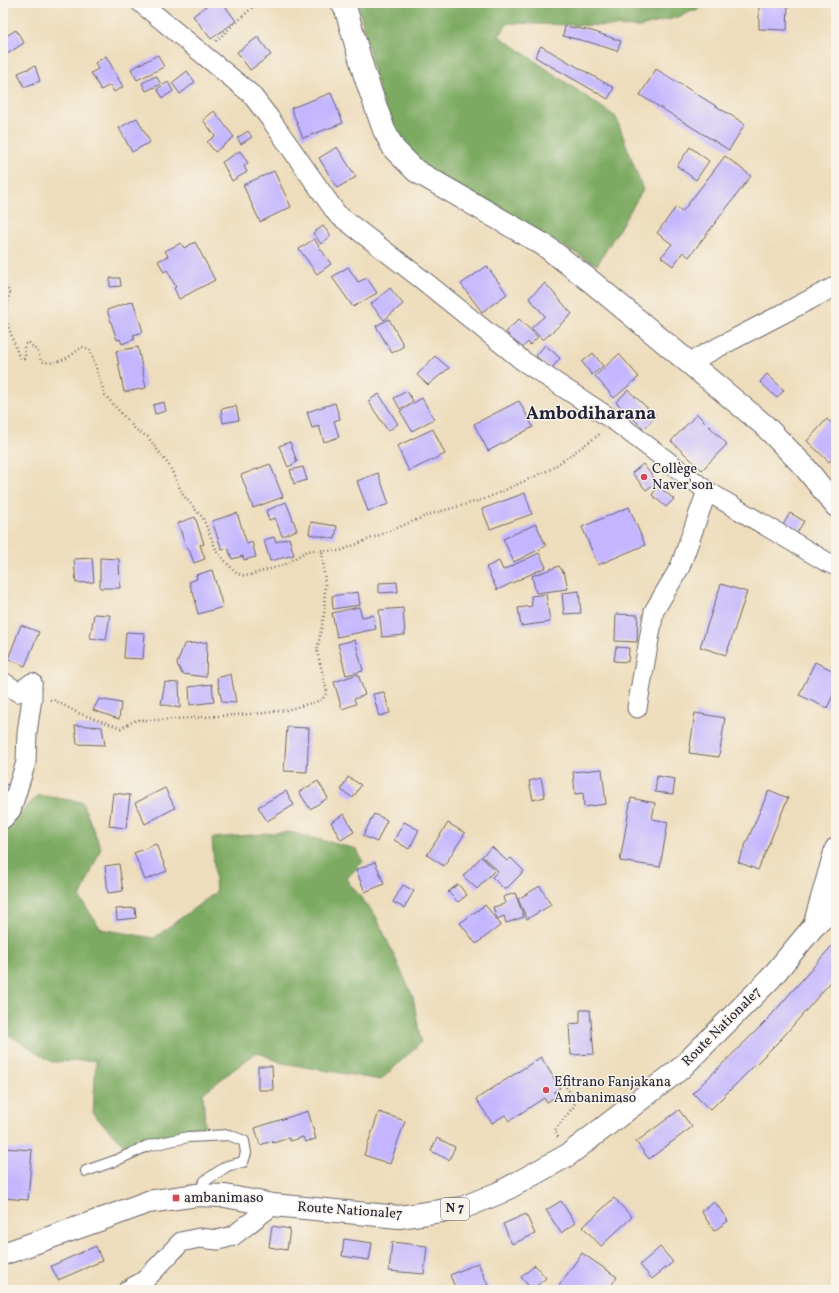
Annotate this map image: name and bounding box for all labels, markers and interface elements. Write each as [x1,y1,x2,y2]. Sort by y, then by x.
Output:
district label: Ambodiharana [526,402,656,427]
place label: Collège Naver'son [652,460,713,495]
marker: Collège Naver'son [639,472,649,482]
street label: Route Nationale7 [678,983,766,1071]
place label: Efitrano Fanjakana Ambanimaso [554,1073,671,1108]
marker: Efitrano Fanjakana Ambanimaso [541,1085,551,1095]
place label: ambanimaso [184,1189,263,1208]
marker: ambanimaso [171,1193,181,1203]
street label: Route Nationale7 [297,1198,403,1224]
road number: N 7 [441,1198,469,1220]

